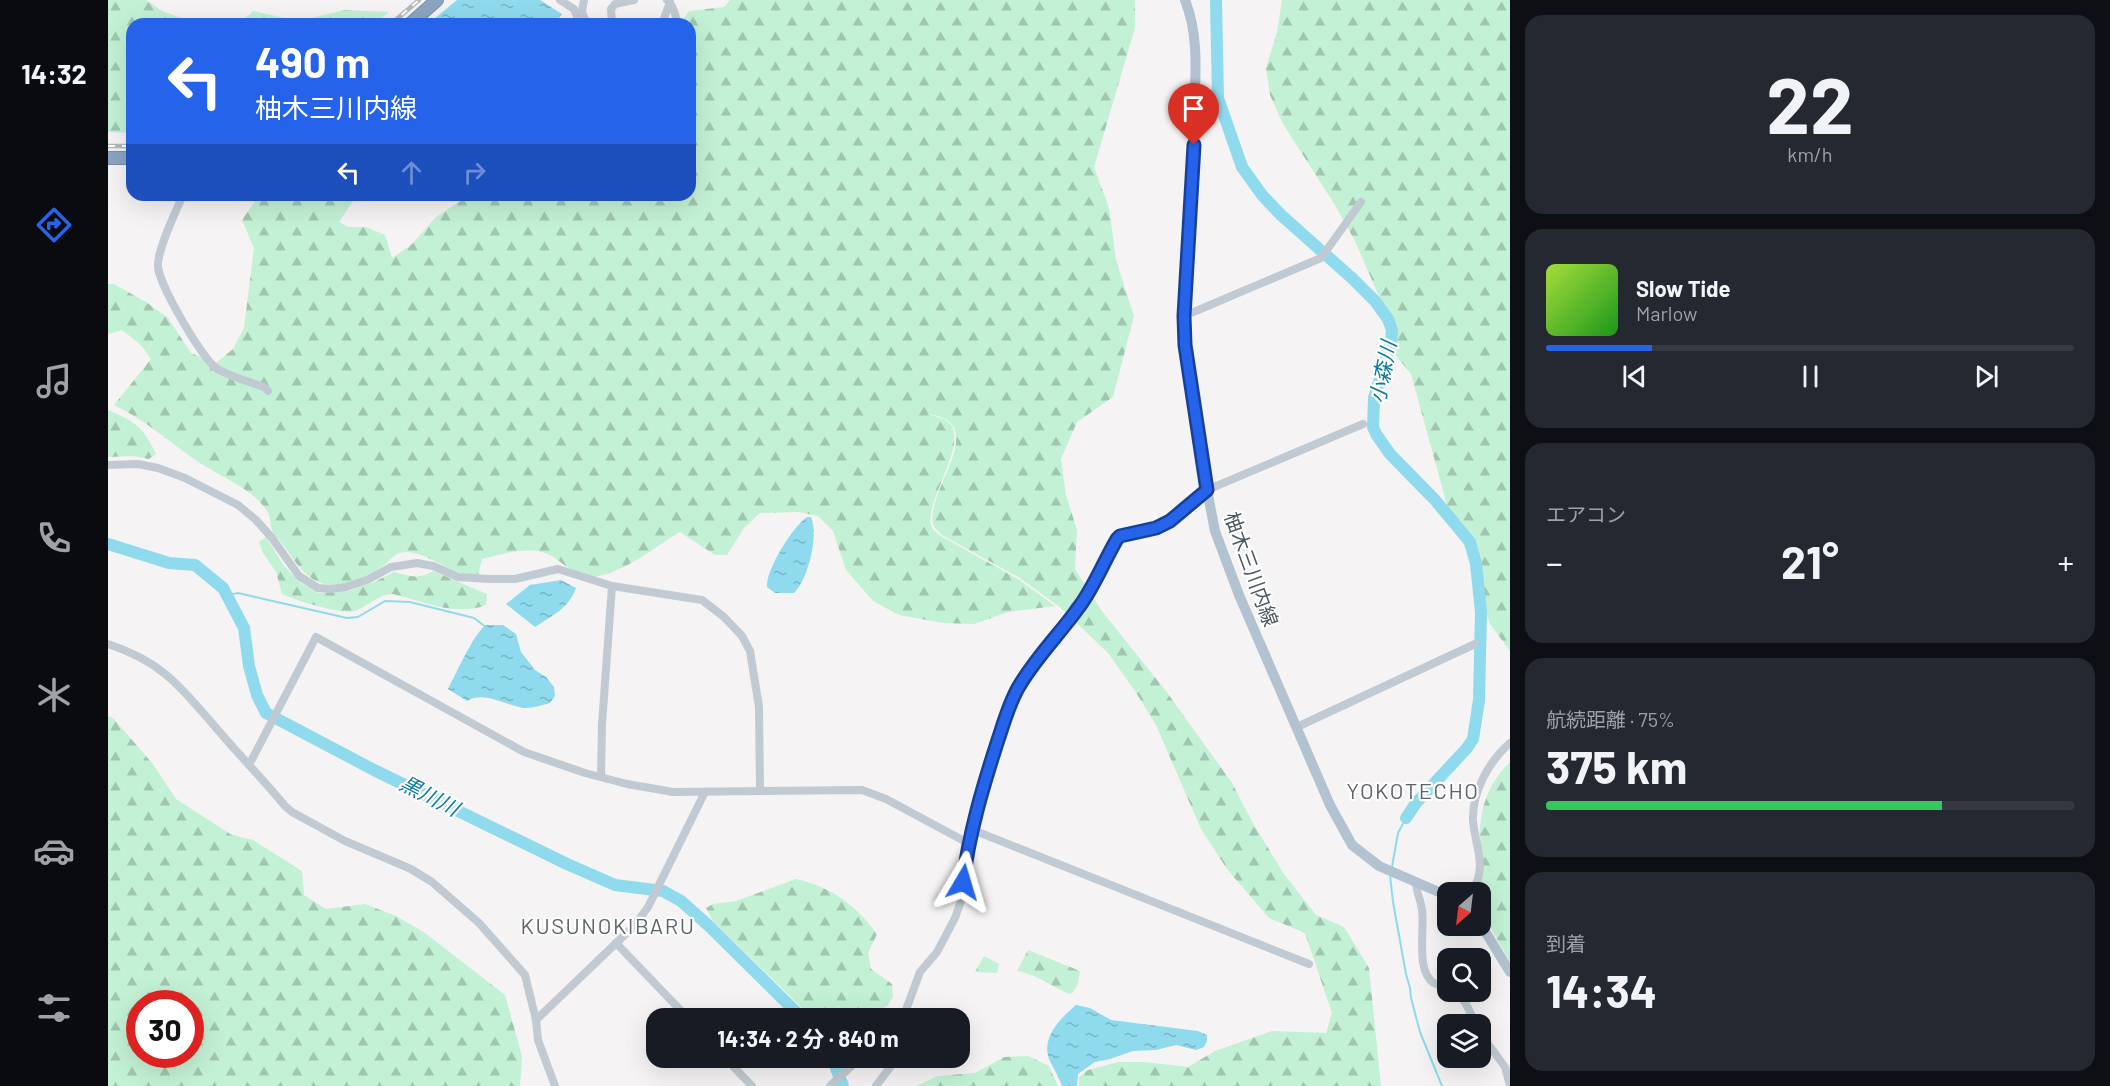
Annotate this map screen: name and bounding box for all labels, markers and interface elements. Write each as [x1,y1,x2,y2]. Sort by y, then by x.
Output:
text: 490 m [255,36,370,86]
icon: left [156,42,234,120]
text: 22 [1766,56,1854,150]
text: 14:32 [21,57,87,89]
pin [1168,83,1219,145]
text: 柚木三川内線 [255,91,417,123]
icon: arrive [1177,92,1210,125]
text: km/h [1787,142,1833,166]
icon: left [332,156,365,189]
icon: ahead [395,156,428,189]
icon: right [458,156,491,189]
icon: directions [33,204,75,246]
text: Slow Tide [1636,275,1731,301]
text: Marlow [1636,301,1697,325]
water label: 小森川 [1364,337,1401,405]
icon: music [33,360,75,402]
icon: previous [1618,360,1651,393]
icon: pause [1794,360,1827,393]
icon: next [1970,360,2003,393]
text: エアコン [1546,502,1626,526]
street label: 柚木三川内線 [1220,509,1284,629]
icon: phone [33,517,75,559]
text: 21° [1781,534,1839,588]
text: − [1546,542,1563,582]
text: + [2058,542,2074,582]
icon: climate [33,674,75,716]
text: 航続距離 · 75% [1546,707,1675,731]
text: 375 km [1546,739,1687,793]
water label: 黒川川 [396,770,466,821]
district label: YOKOTECHO [1346,777,1480,803]
icon: car [33,830,75,872]
position arrow [931,850,995,914]
north arrow [1437,882,1491,936]
map controls [1437,882,1491,1068]
district label: KUSUNOKIBARU [521,912,695,938]
text: 到着 [1546,931,1586,955]
button: search [1437,948,1491,1002]
text: 14:34 [1546,963,1657,1017]
icon: filters [33,987,75,1029]
speed limit sign: 30 [126,990,204,1068]
button: layers [1437,1014,1491,1068]
text: 14:34 · 2 分 · 840 m [717,1025,899,1051]

